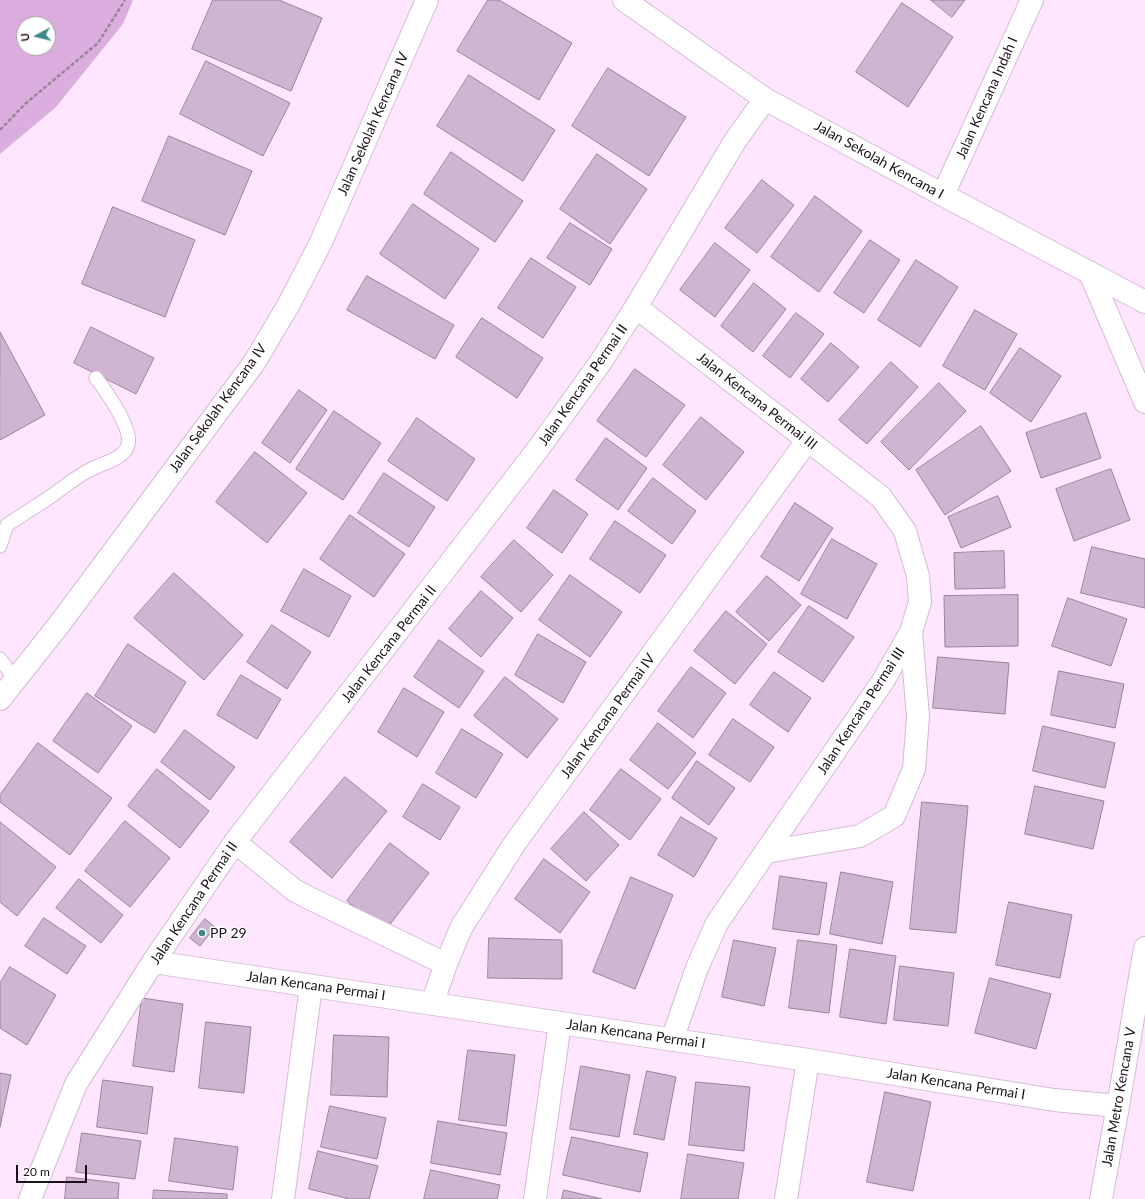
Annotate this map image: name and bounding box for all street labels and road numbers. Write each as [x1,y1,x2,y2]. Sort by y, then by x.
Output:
street label: Jalan Kencana Indah I [952,34,1022,162]
street label: Jalan Sekolah Kencana IV [334,50,412,198]
street label: Jalan Sekolah Kencana I [811,117,947,203]
street label: Jalan Kencana Permai II [535,321,631,449]
street label: Jalan Sekolah Kencana IV [166,340,270,476]
street label: Jalan Kencana Permai III [694,349,820,453]
street label: Jalan Kencana Permai II [338,582,440,706]
street label: Jalan Kencana Permai III [814,644,908,778]
street label: Jalan Kencana Permai IV [557,651,659,781]
street label: Jalan Kencana Permai II [147,839,241,967]
street label: Jalan Kencana Permai I [245,968,387,1004]
street label: Jalan Kencana Permai I [565,1016,707,1052]
street label: Jalan Metro Kencana V [1098,1026,1140,1168]
street label: Jalan Kencana Permai I [886,1065,1026,1103]

